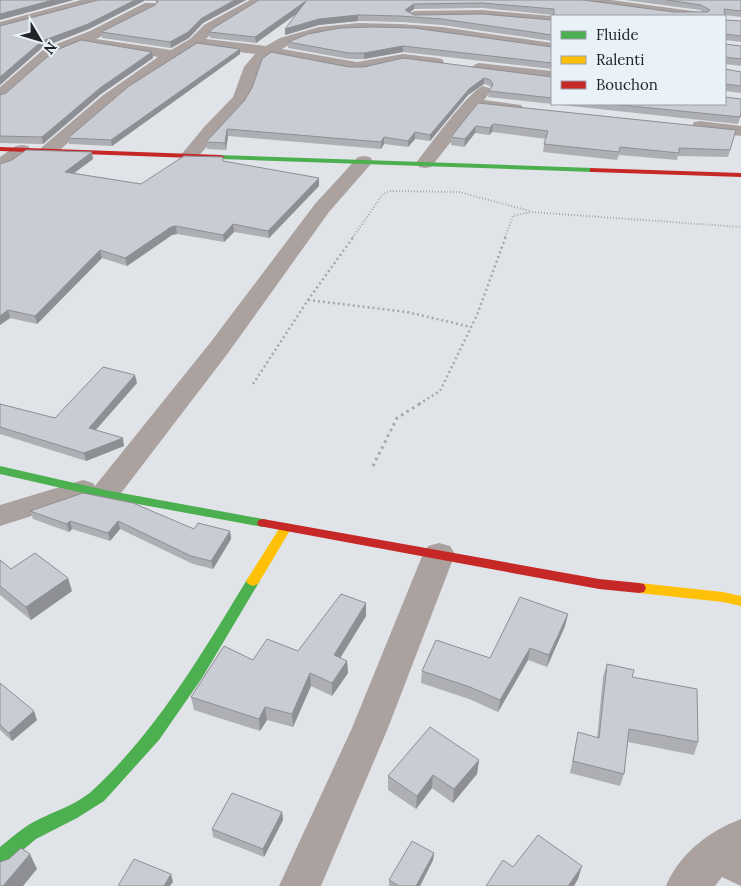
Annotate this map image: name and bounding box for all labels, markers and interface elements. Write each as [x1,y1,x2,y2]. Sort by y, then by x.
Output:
north arrow [15,15,65,65]
legend [551,15,726,105]
text: Fluide [596,25,639,44]
text: N [40,38,61,58]
text: Ralenti [596,50,644,69]
text: Bouchon [596,75,658,94]

